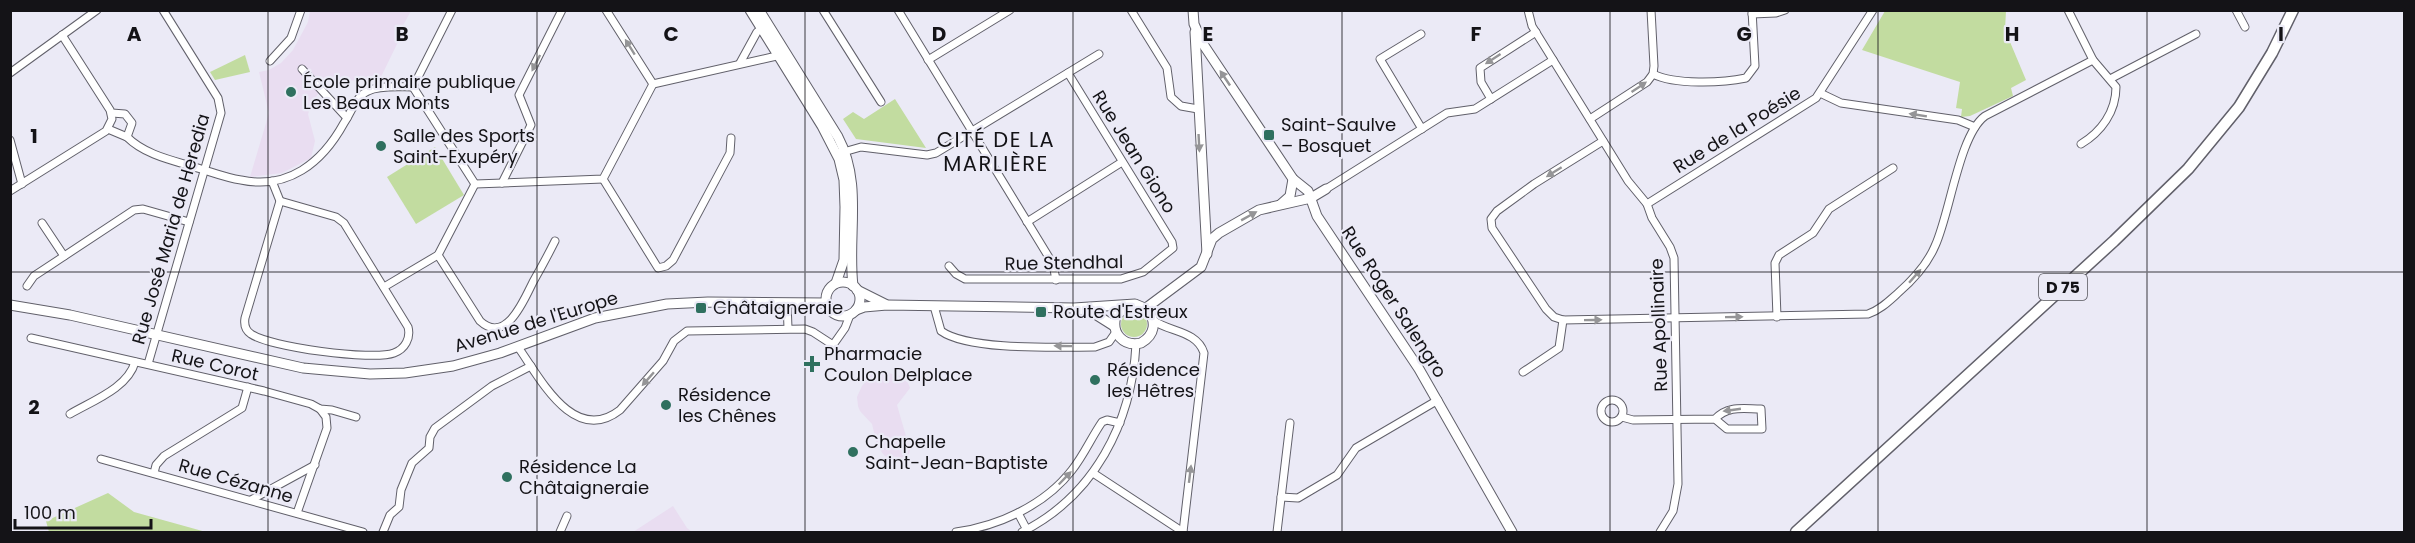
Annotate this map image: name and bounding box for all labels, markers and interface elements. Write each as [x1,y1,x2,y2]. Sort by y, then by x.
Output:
text: A [127,20,142,48]
text: B [395,20,409,48]
text: C [663,20,679,48]
text: D [932,20,946,48]
text: E [1203,20,1213,48]
text: F [1471,20,1482,48]
text: G [1736,20,1752,48]
text: H [2005,20,2019,48]
text: I [2278,20,2284,48]
one-way arrow [624,39,635,55]
one-way arrow [1486,53,1502,65]
one-way arrow [531,54,541,71]
place label: École primaire publique Les Beaux Monts [303,69,516,115]
one-way arrow [1220,70,1231,86]
street label: Rue de la Poésie [1668,80,1805,179]
one-way arrow [1631,82,1647,93]
marker: École primaire publique Les Beaux Monts [284,85,298,99]
street label: Rue Jean Giono [1087,85,1182,218]
one-way arrow [1909,110,1928,119]
street label: Rue José Maria de Heredia [126,111,215,347]
place label: Saint-Saulve – Bosquet [1281,112,1396,158]
text: 1 [30,122,38,150]
place label: Salle des Sports Saint-Exupéry [393,123,535,169]
district label: CITÉ DE LA MARLIÈRE [937,125,1055,178]
marker: Saint-Saulve – Bosquet [1262,128,1276,142]
one-way arrow [1195,133,1204,152]
marker: Salle des Sports Saint-Exupéry [374,139,388,153]
one-way arrow [1546,166,1562,177]
one-way arrow [1241,211,1258,221]
street label: Rue Roger Salengro [1336,221,1453,382]
street label: Rue Stendhal [1005,249,1123,276]
street label: Rue Apollinaire [1644,258,1673,392]
one-way arrow [1908,269,1921,284]
road number: D 75 [2039,274,2087,300]
street label: Avenue de l'Europe [451,285,621,358]
place label: Châtaigneraie [713,295,843,320]
place label: Route d'Estreux [1053,299,1188,324]
marker: Châtaigneraie [694,301,708,315]
marker: Route d'Estreux [1034,305,1048,319]
one-way arrow [1724,313,1743,322]
one-way arrow [1583,315,1602,325]
place label: Pharmacie Coulon Delplace [824,341,972,387]
one-way arrow [1054,341,1073,351]
street label: Rue Corot [169,342,261,387]
marker: Pharmacie Coulon Delplace [805,357,819,371]
place label: Résidence les Hêtres [1107,357,1200,403]
one-way arrow [642,371,655,386]
marker: Résidence les Hêtres [1088,373,1102,387]
place label: Résidence les Chênes [678,382,776,428]
text: 2 [28,393,40,421]
marker: Résidence les Chênes [659,398,673,412]
one-way arrow [1722,406,1741,415]
place label: Chapelle Saint-Jean-Baptiste [865,429,1048,475]
marker: Chapelle Saint-Jean-Baptiste [846,445,860,459]
street label: Rue Cézanne [176,452,296,509]
place label: Résidence La Châtaigneraie [519,454,649,500]
one-way arrow [1186,465,1195,484]
marker: Résidence La Châtaigneraie [500,470,514,484]
one-way arrow [1057,471,1071,485]
scale bar [15,492,152,530]
text: 100 m [24,500,76,525]

